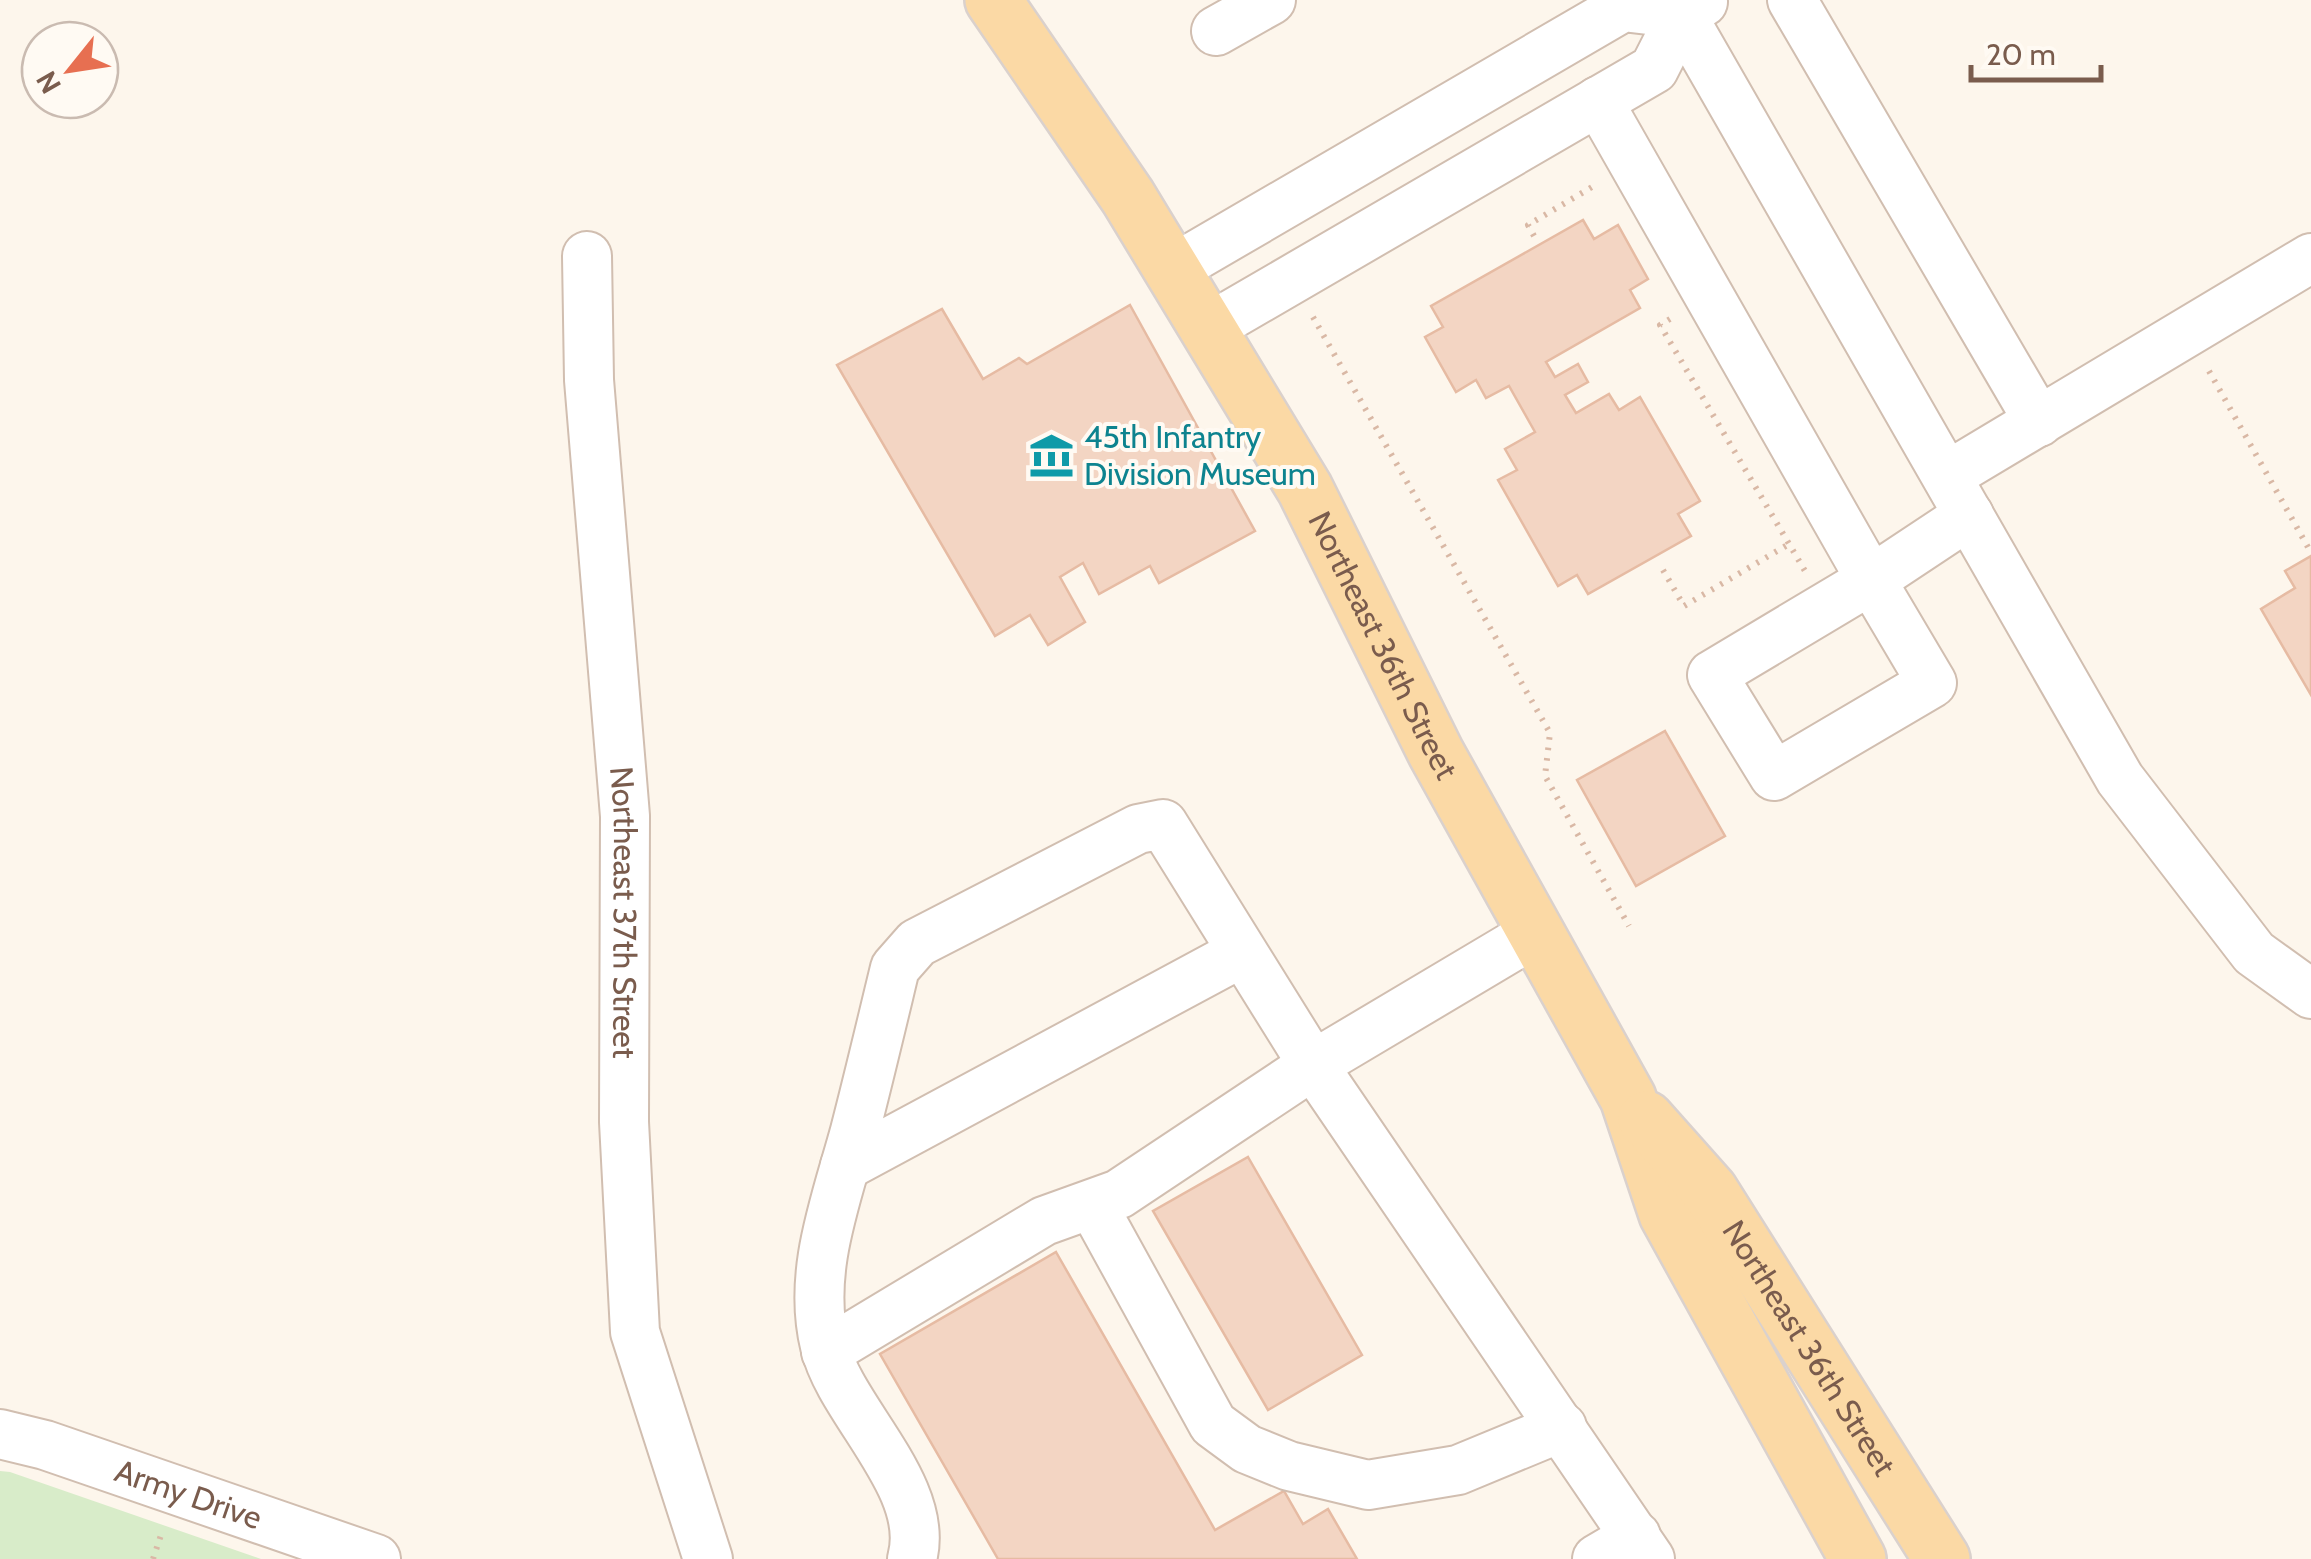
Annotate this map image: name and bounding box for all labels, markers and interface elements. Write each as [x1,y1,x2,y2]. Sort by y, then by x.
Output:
north arrow [20,20,120,120]
scale bar [1971,20,2101,82]
text: 20 m [1986,36,2056,73]
text: N [29,65,68,100]
place label: 45th Infantry Division Museum [1084,417,1316,493]
museum icon: 45th Infantry Division Museum [1027,431,1075,479]
street label: Northeast 36th Street [1300,505,1467,786]
street label: Northeast 37th Street [602,765,645,1059]
street label: Northeast 36th Street [1715,1213,1904,1483]
street label: Army Drive [110,1451,267,1537]

